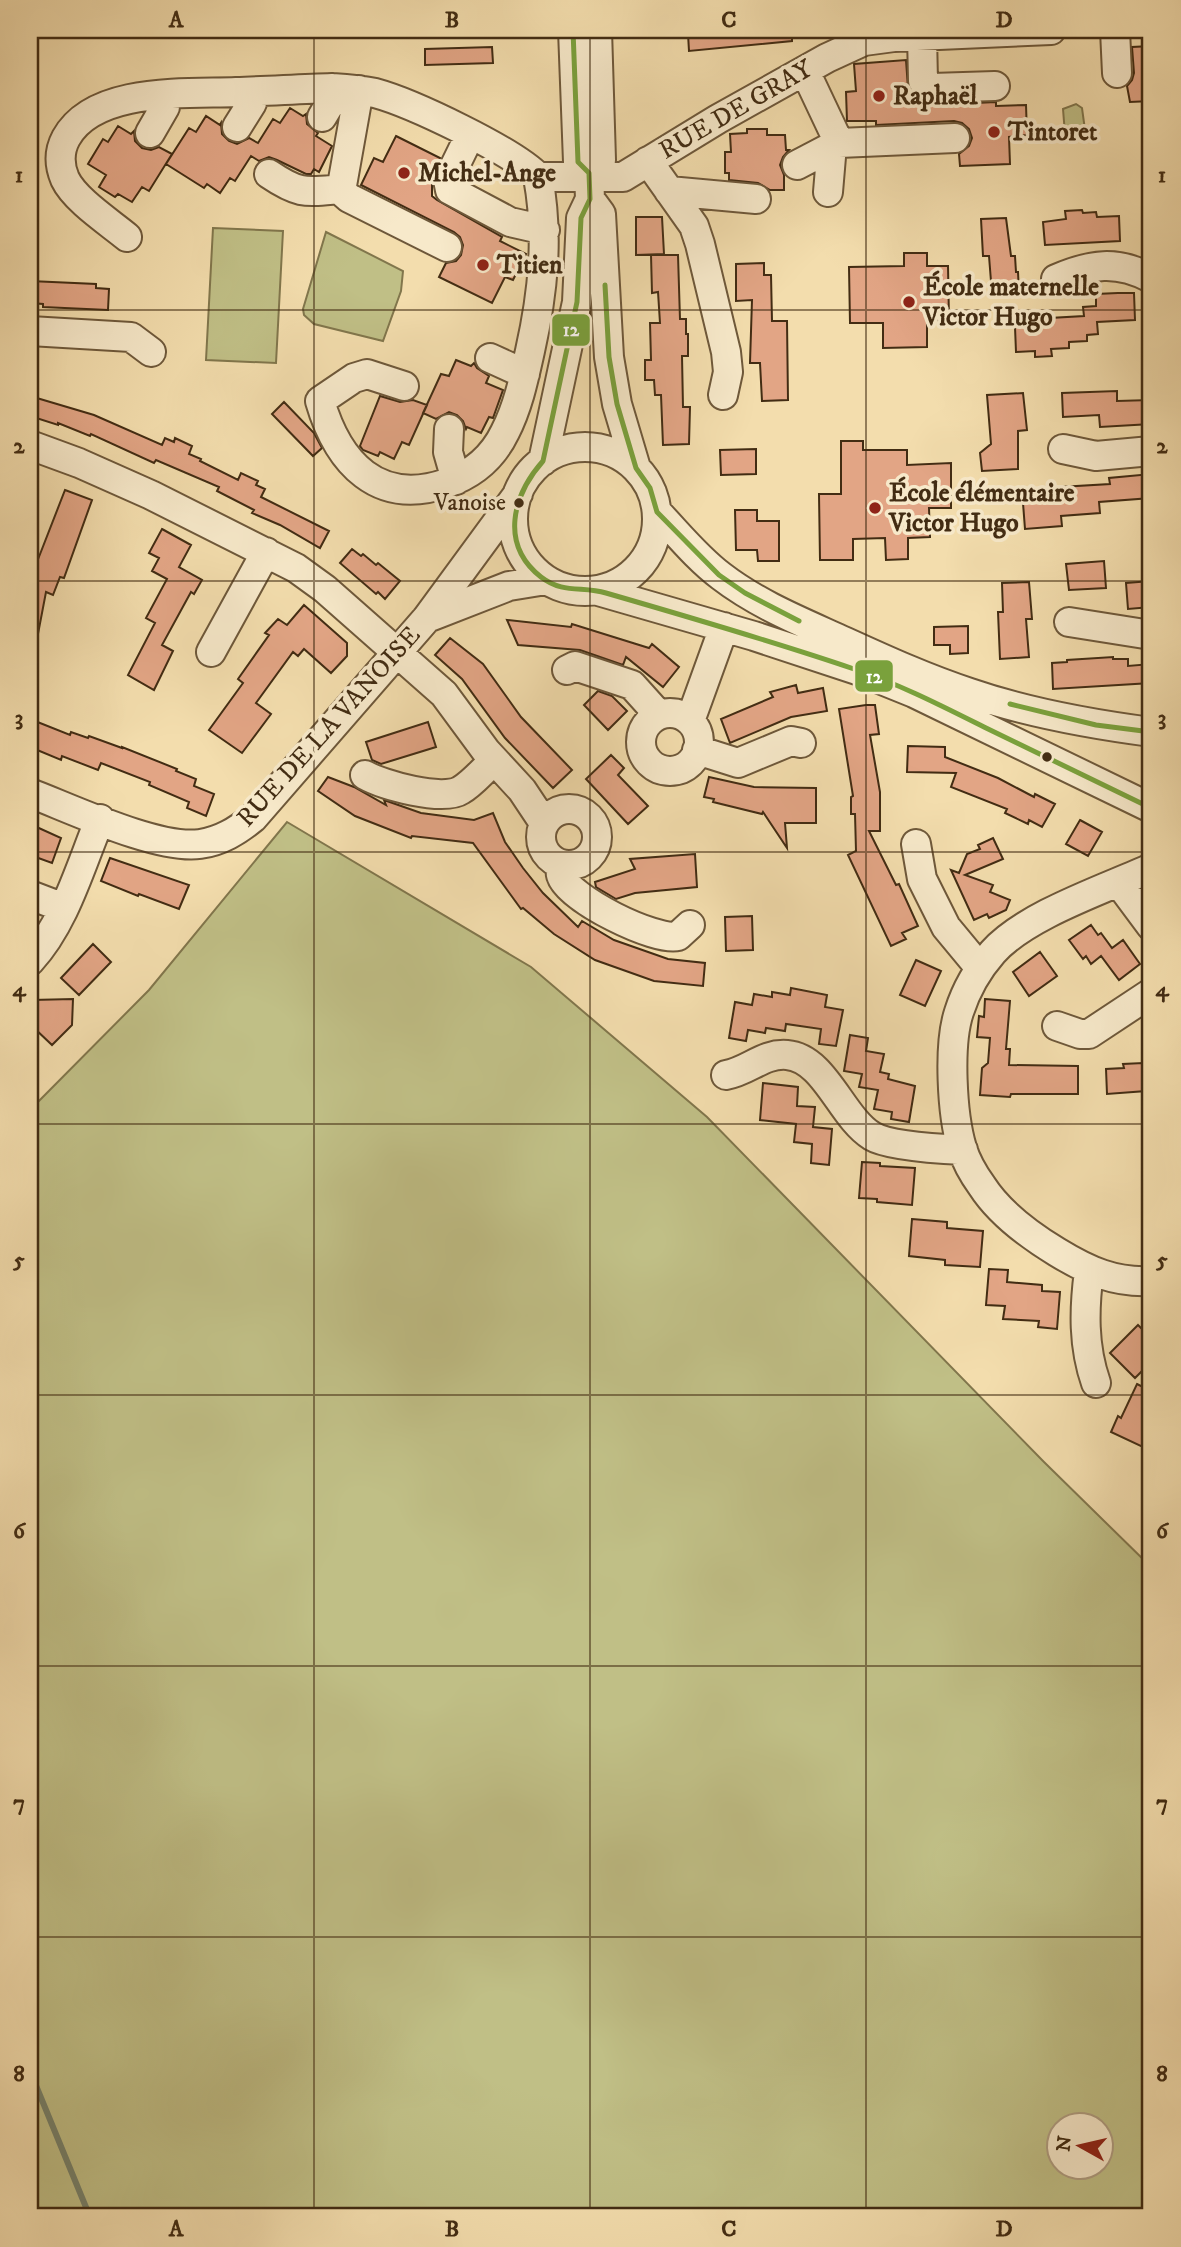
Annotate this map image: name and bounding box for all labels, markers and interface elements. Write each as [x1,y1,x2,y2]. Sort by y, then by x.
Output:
text: A [168,6,185,35]
text: B [445,6,459,35]
text: C [721,6,737,35]
text: D [995,6,1013,35]
street label: RUE DE GRAY [653,52,819,167]
place label: Raphaël [893,80,979,113]
marker: Raphaël [871,88,887,104]
place label: Tintoret [1007,116,1098,149]
marker: Tintoret [986,124,1002,140]
place label: Michel-Ange [418,157,556,190]
text: 1 [15,161,23,190]
text: 1 [1158,161,1166,190]
marker: Michel-Ange [396,165,412,181]
place label: Titien [496,249,563,282]
marker: Titien [475,257,491,273]
place label: École maternelle Victor Hugo [922,270,1099,334]
marker: École maternelle Victor Hugo [901,294,917,310]
line badge: 12 [551,313,591,347]
text: 12 [563,319,580,342]
text: 2 [13,432,25,461]
text: 2 [1156,432,1168,461]
place label: École élémentaire Victor Hugo [888,476,1075,540]
place label: Vanoise [433,488,506,518]
marker: Vanoise [512,496,526,510]
marker: École élémentaire Victor Hugo [867,500,883,516]
street label: RUE DE LA VANOISE [230,620,428,834]
line badge: 12 [854,659,894,693]
text: 12 [866,666,883,689]
text: 3 [15,704,23,733]
text: 3 [1158,704,1166,733]
unlabelled marker [1040,750,1054,764]
text: 4 [12,975,27,1004]
text: 4 [1155,975,1170,1004]
text: 5 [12,1246,25,1275]
text: 5 [1155,1246,1168,1275]
text: 6 [13,1517,27,1546]
text: 6 [1156,1517,1170,1546]
text: 7 [13,1789,25,1818]
text: 7 [1156,1789,1168,1818]
text: 8 [13,2060,25,2089]
text: 8 [1156,2060,1168,2089]
north arrow [1044,2110,1114,2180]
text: N [1052,2134,1077,2153]
text: A [168,2215,185,2244]
text: B [445,2215,459,2244]
text: C [721,2215,737,2244]
text: D [995,2215,1013,2244]

